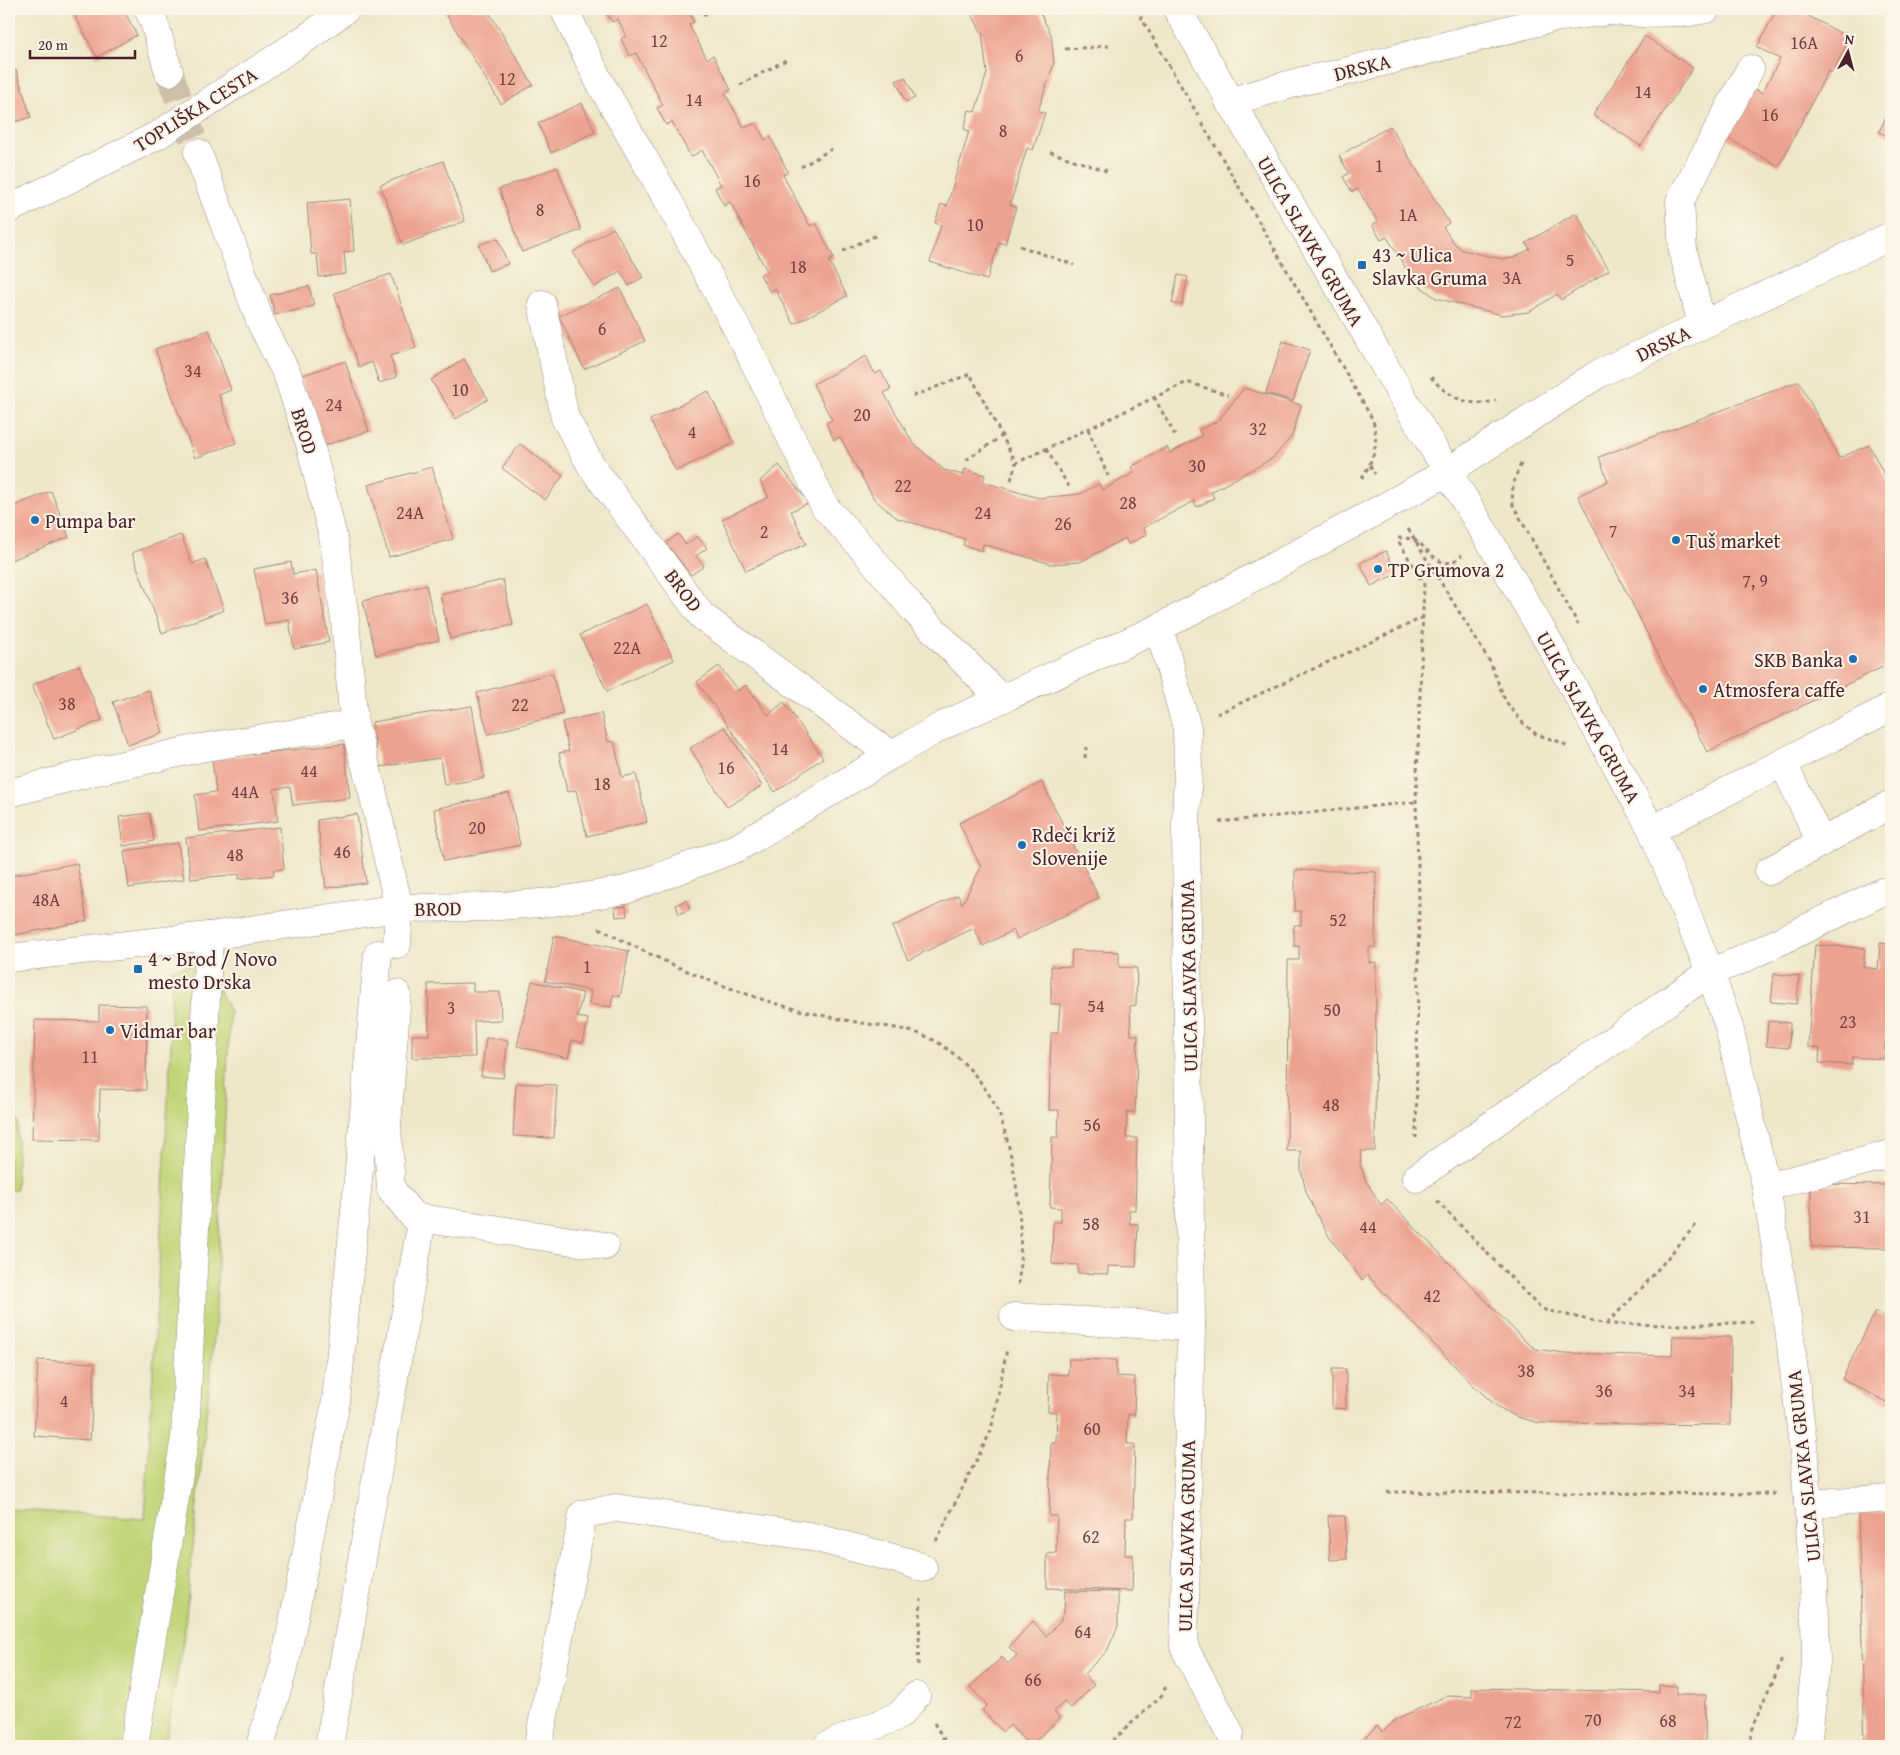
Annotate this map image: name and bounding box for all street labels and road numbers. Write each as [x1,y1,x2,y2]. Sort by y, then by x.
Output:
street label: DRSKA [1331,46,1393,88]
street label: TOPLIŠKA CESTA [128,59,262,159]
street label: ULICA SLAVKA GRUMA [1250,150,1372,332]
street label: DRSKA [1631,317,1695,369]
street label: BROD [284,404,326,458]
street label: BROD [658,562,710,618]
street label: ULICA SLAVKA GRUMA [1530,626,1648,808]
street label: ULICA SLAVKA GRUMA [1172,880,1204,1072]
street label: BROD [414,893,462,923]
street label: ULICA SLAVKA GRUMA [1779,1369,1827,1563]
street label: ULICA SLAVKA GRUMA [1170,1440,1202,1632]

